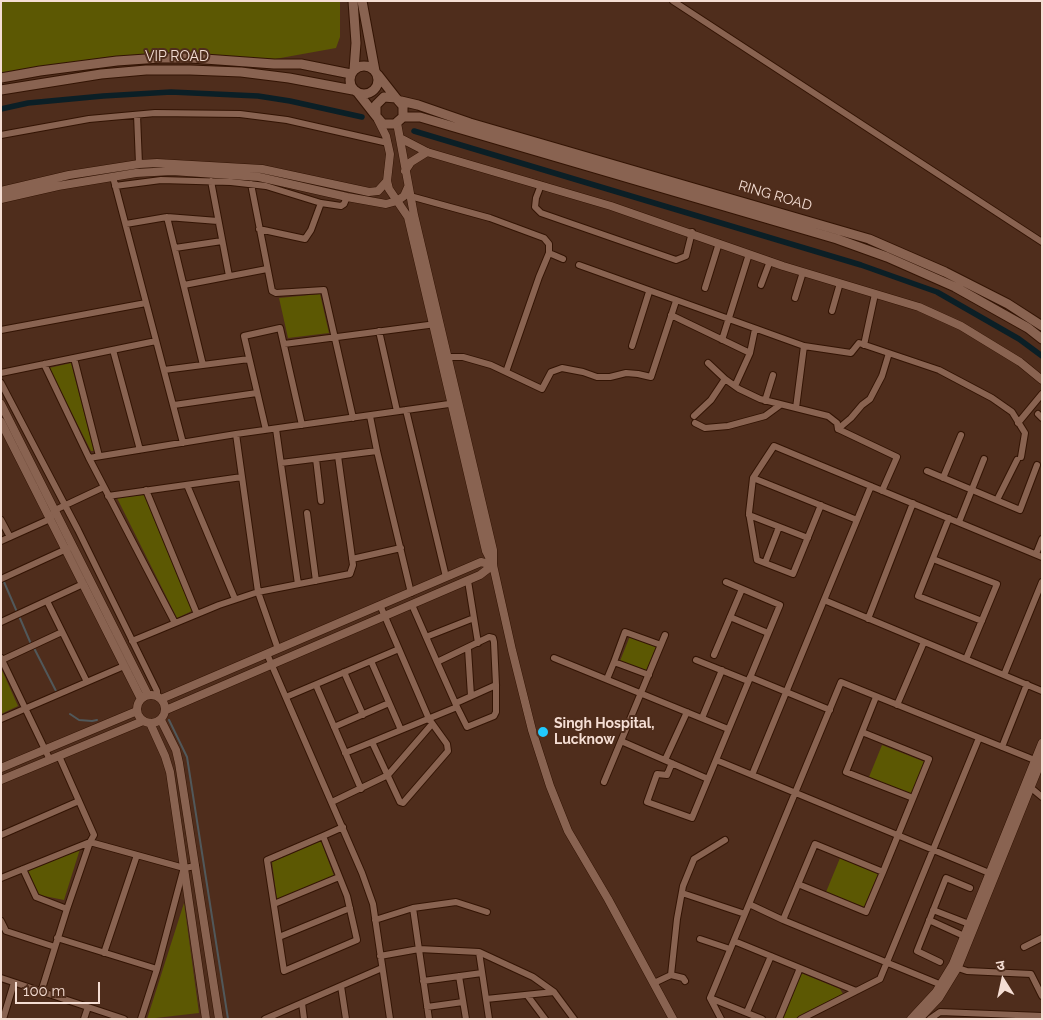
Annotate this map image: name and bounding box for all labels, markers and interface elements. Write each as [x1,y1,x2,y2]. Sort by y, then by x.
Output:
street label: VIP ROAD [145,49,209,65]
street label: RING ROAD [736,177,814,215]
place label: Singh Hospital, Lucknow [554,716,655,749]
marker: Singh Hospital, Lucknow [536,725,550,739]
north arrow [978,955,1028,1005]
text: उ [995,957,1006,974]
scale bar [18,972,102,1004]
text: 100 m [23,982,65,1000]

